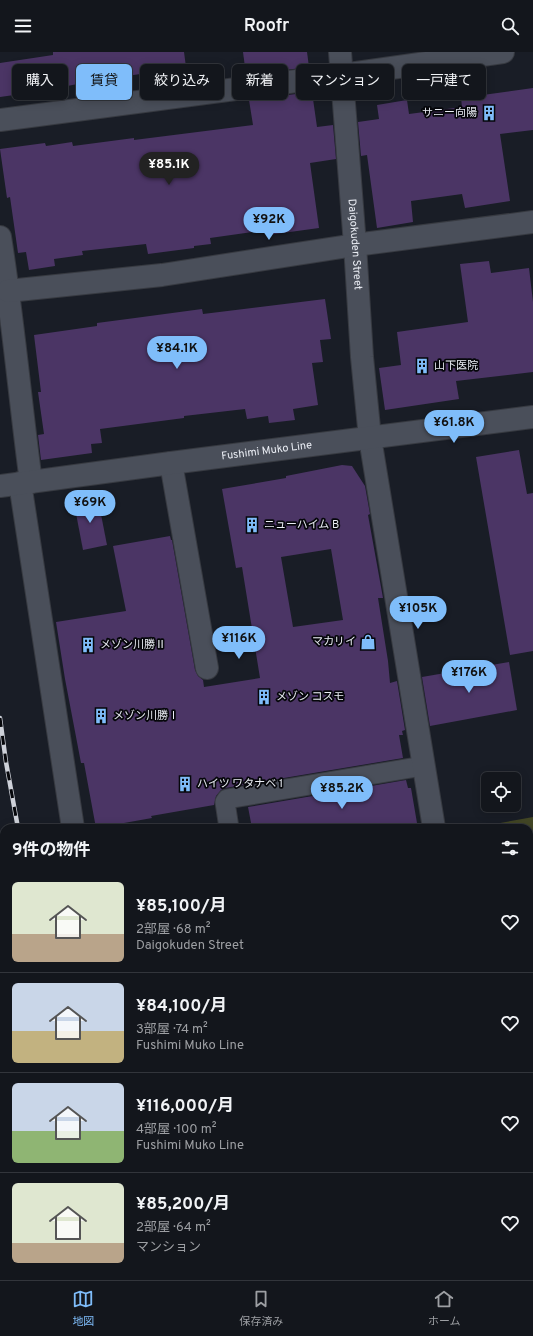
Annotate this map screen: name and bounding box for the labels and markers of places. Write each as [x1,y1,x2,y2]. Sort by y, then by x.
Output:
building icon: サニー向陽 [480,104,498,122]
place label: サニー向陽 [422,106,477,120]
pin: ¥85.1K [136,152,202,186]
pin: ¥92K [245,207,293,241]
pin: ¥84.1K [144,336,210,370]
building icon: 山下医院 [413,357,431,375]
place label: 山下医院 [434,359,478,373]
pin: ¥61.8K [421,410,487,444]
pin: ¥69K [66,490,114,524]
building icon: ニューハイム B [243,516,261,534]
place label: ニューハイム B [264,518,339,532]
pin: ¥105K [390,596,446,630]
pin: ¥116K [211,626,267,660]
shop icon: マカリイ [359,633,377,651]
place label: マカリイ [312,635,356,649]
building icon: メゾン川勝Ⅱ [79,636,97,654]
place label: メゾン川勝Ⅱ [100,638,166,652]
pin: ¥176K [441,660,497,694]
building icon: メゾン コスモ [255,688,273,706]
place label: メゾン コスモ [276,690,345,704]
building icon: メゾン川勝Ⅰ [92,707,110,725]
place label: メゾン川勝Ⅰ [113,709,179,723]
building icon: ハイツ ワタナベ 1 [176,775,194,793]
pin: ¥85.2K [309,776,375,810]
place label: ハイツ ワタナベ 1 [197,777,283,791]

